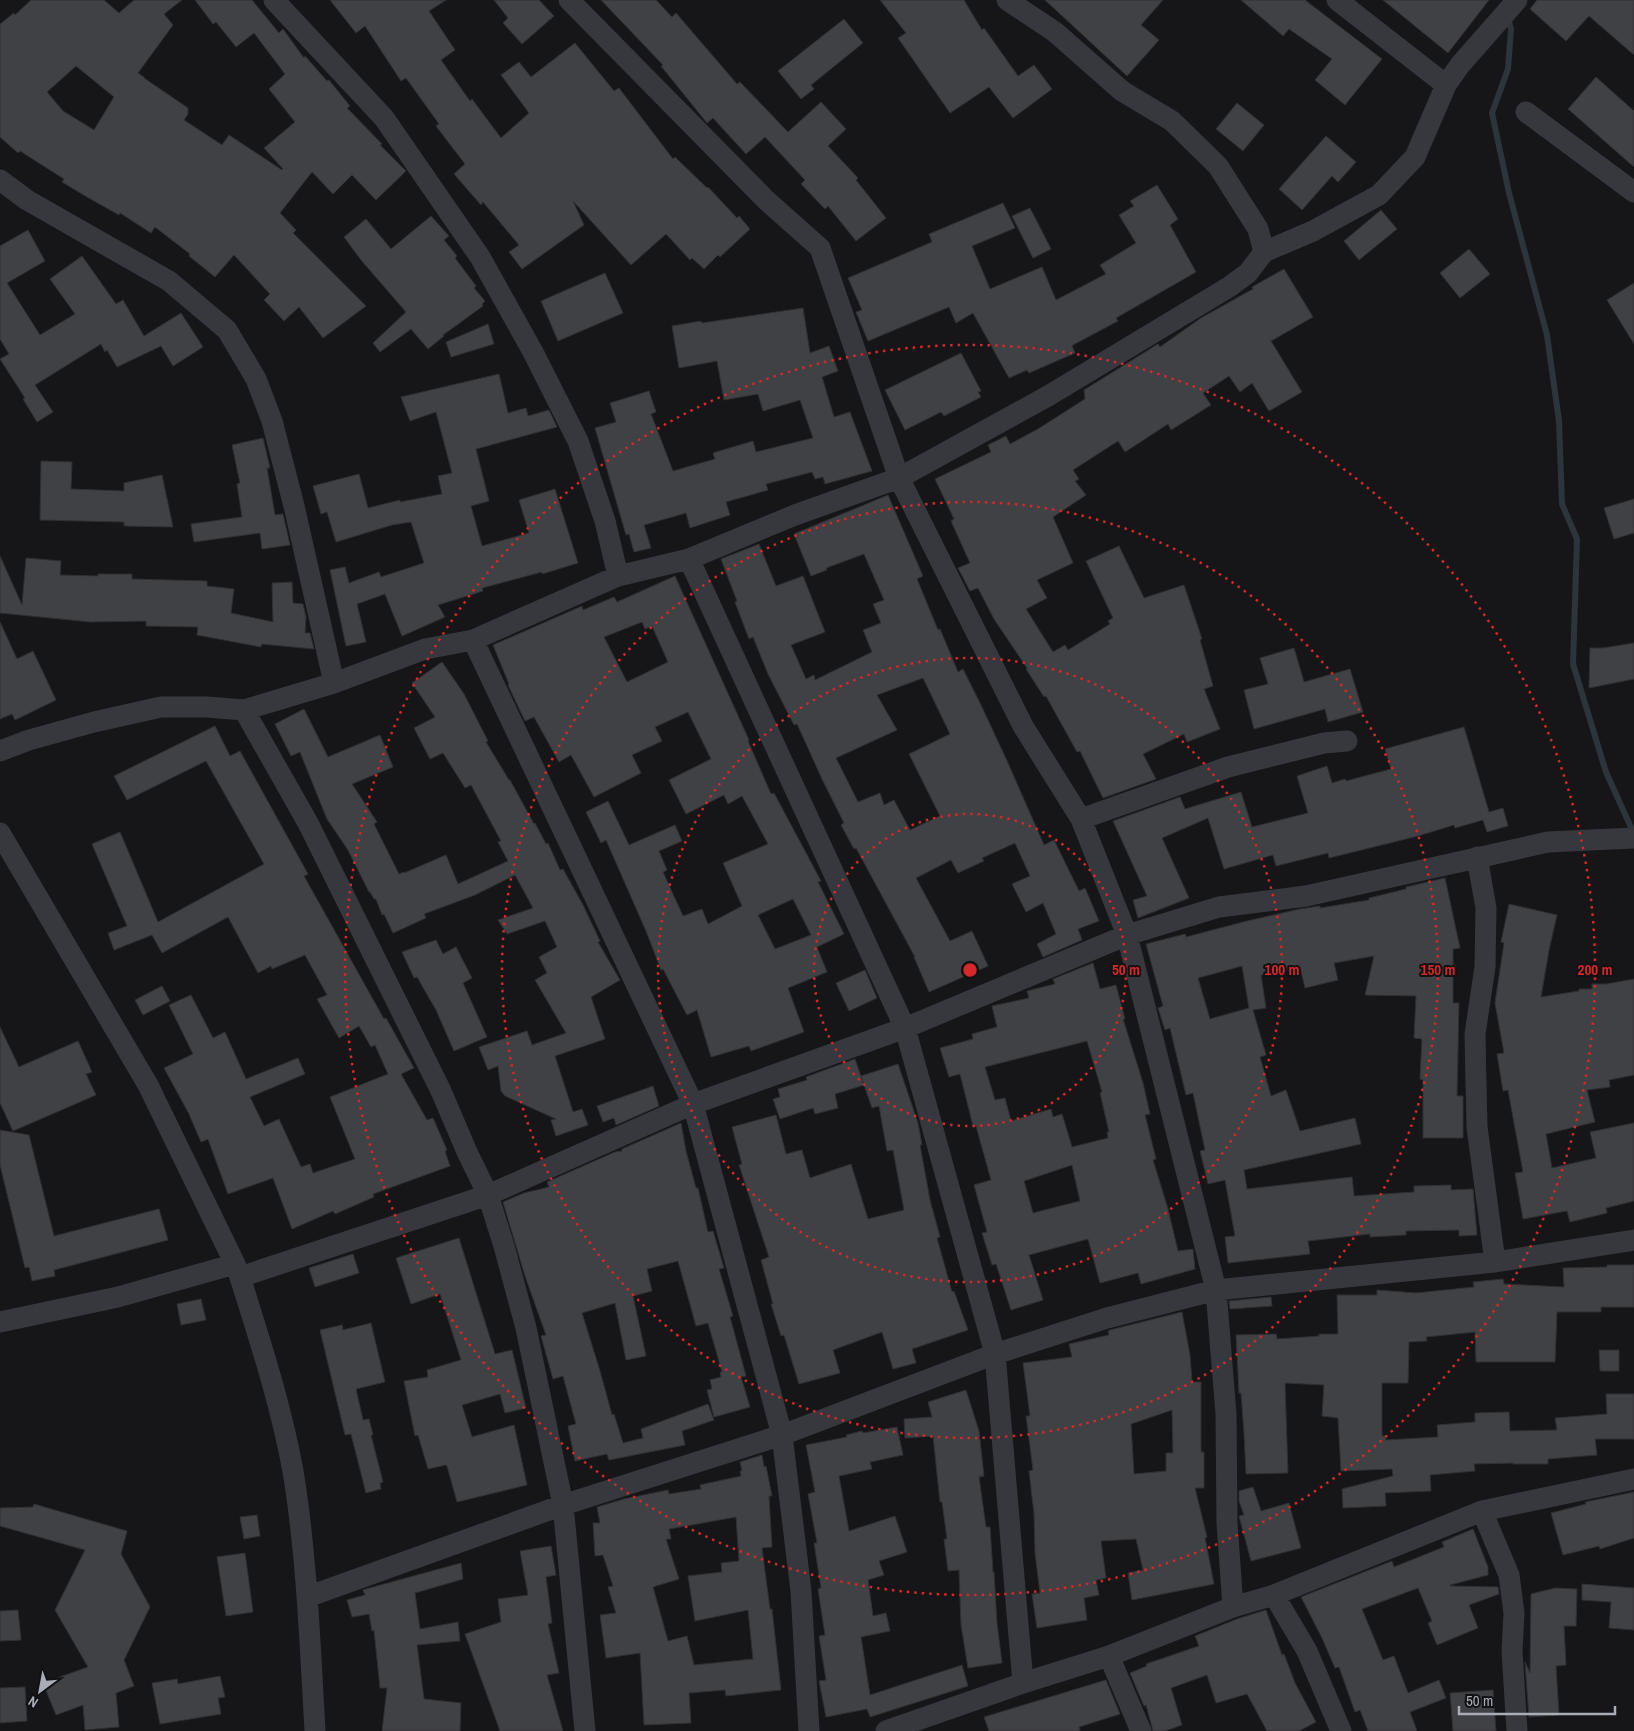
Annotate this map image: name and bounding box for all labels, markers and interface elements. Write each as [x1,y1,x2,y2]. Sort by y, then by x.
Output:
text: 50 m [1112,959,1140,980]
text: 100 m [1265,959,1299,980]
text: 150 m [1421,959,1455,980]
text: 200 m [1578,959,1612,980]
centre of rings [961,961,979,979]
north arrow [15,1666,65,1716]
scale bar [1459,1684,1615,1716]
text: 50 m [1466,1690,1493,1711]
text: N [25,1692,41,1712]

